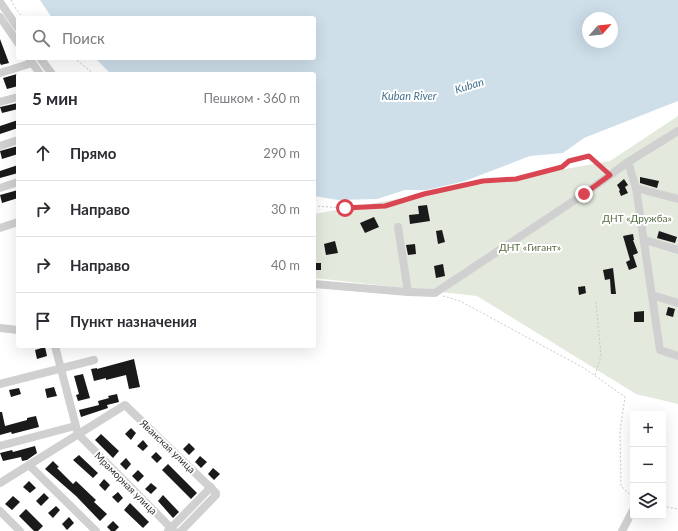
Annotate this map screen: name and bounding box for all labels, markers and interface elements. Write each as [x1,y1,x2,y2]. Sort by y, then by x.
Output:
north arrow [582,12,618,48]
search box [16,16,316,60]
icon: search [30,27,52,49]
text: Поиск [62,29,105,47]
water label: Kuban [453,74,485,96]
text: 5 мин [32,88,78,109]
water label: Kuban River [381,89,437,102]
text: Пешком · 360 m [203,90,300,106]
icon: ahead [32,142,54,164]
text: Прямо [70,144,116,162]
text: 290 m [263,145,300,161]
route end [575,185,593,203]
icon: right [32,198,54,220]
route start [336,199,354,217]
text: Направо [70,200,130,218]
text: 30 m [271,201,300,217]
park label: ДНТ «Дружба» [602,212,672,224]
park label: ДНТ «Гигант» [499,241,561,253]
icon: right [32,254,54,276]
text: Направо [70,256,130,274]
text: 40 m [271,257,300,273]
icon: arrive [32,310,54,332]
text: Пункт назначения [70,312,197,330]
map controls [630,411,666,519]
button: + [630,411,666,447]
street label: Яванская улица [137,416,198,475]
button: − [630,447,666,483]
street label: Мраморная улица [92,449,160,517]
button: layers [630,483,666,519]

